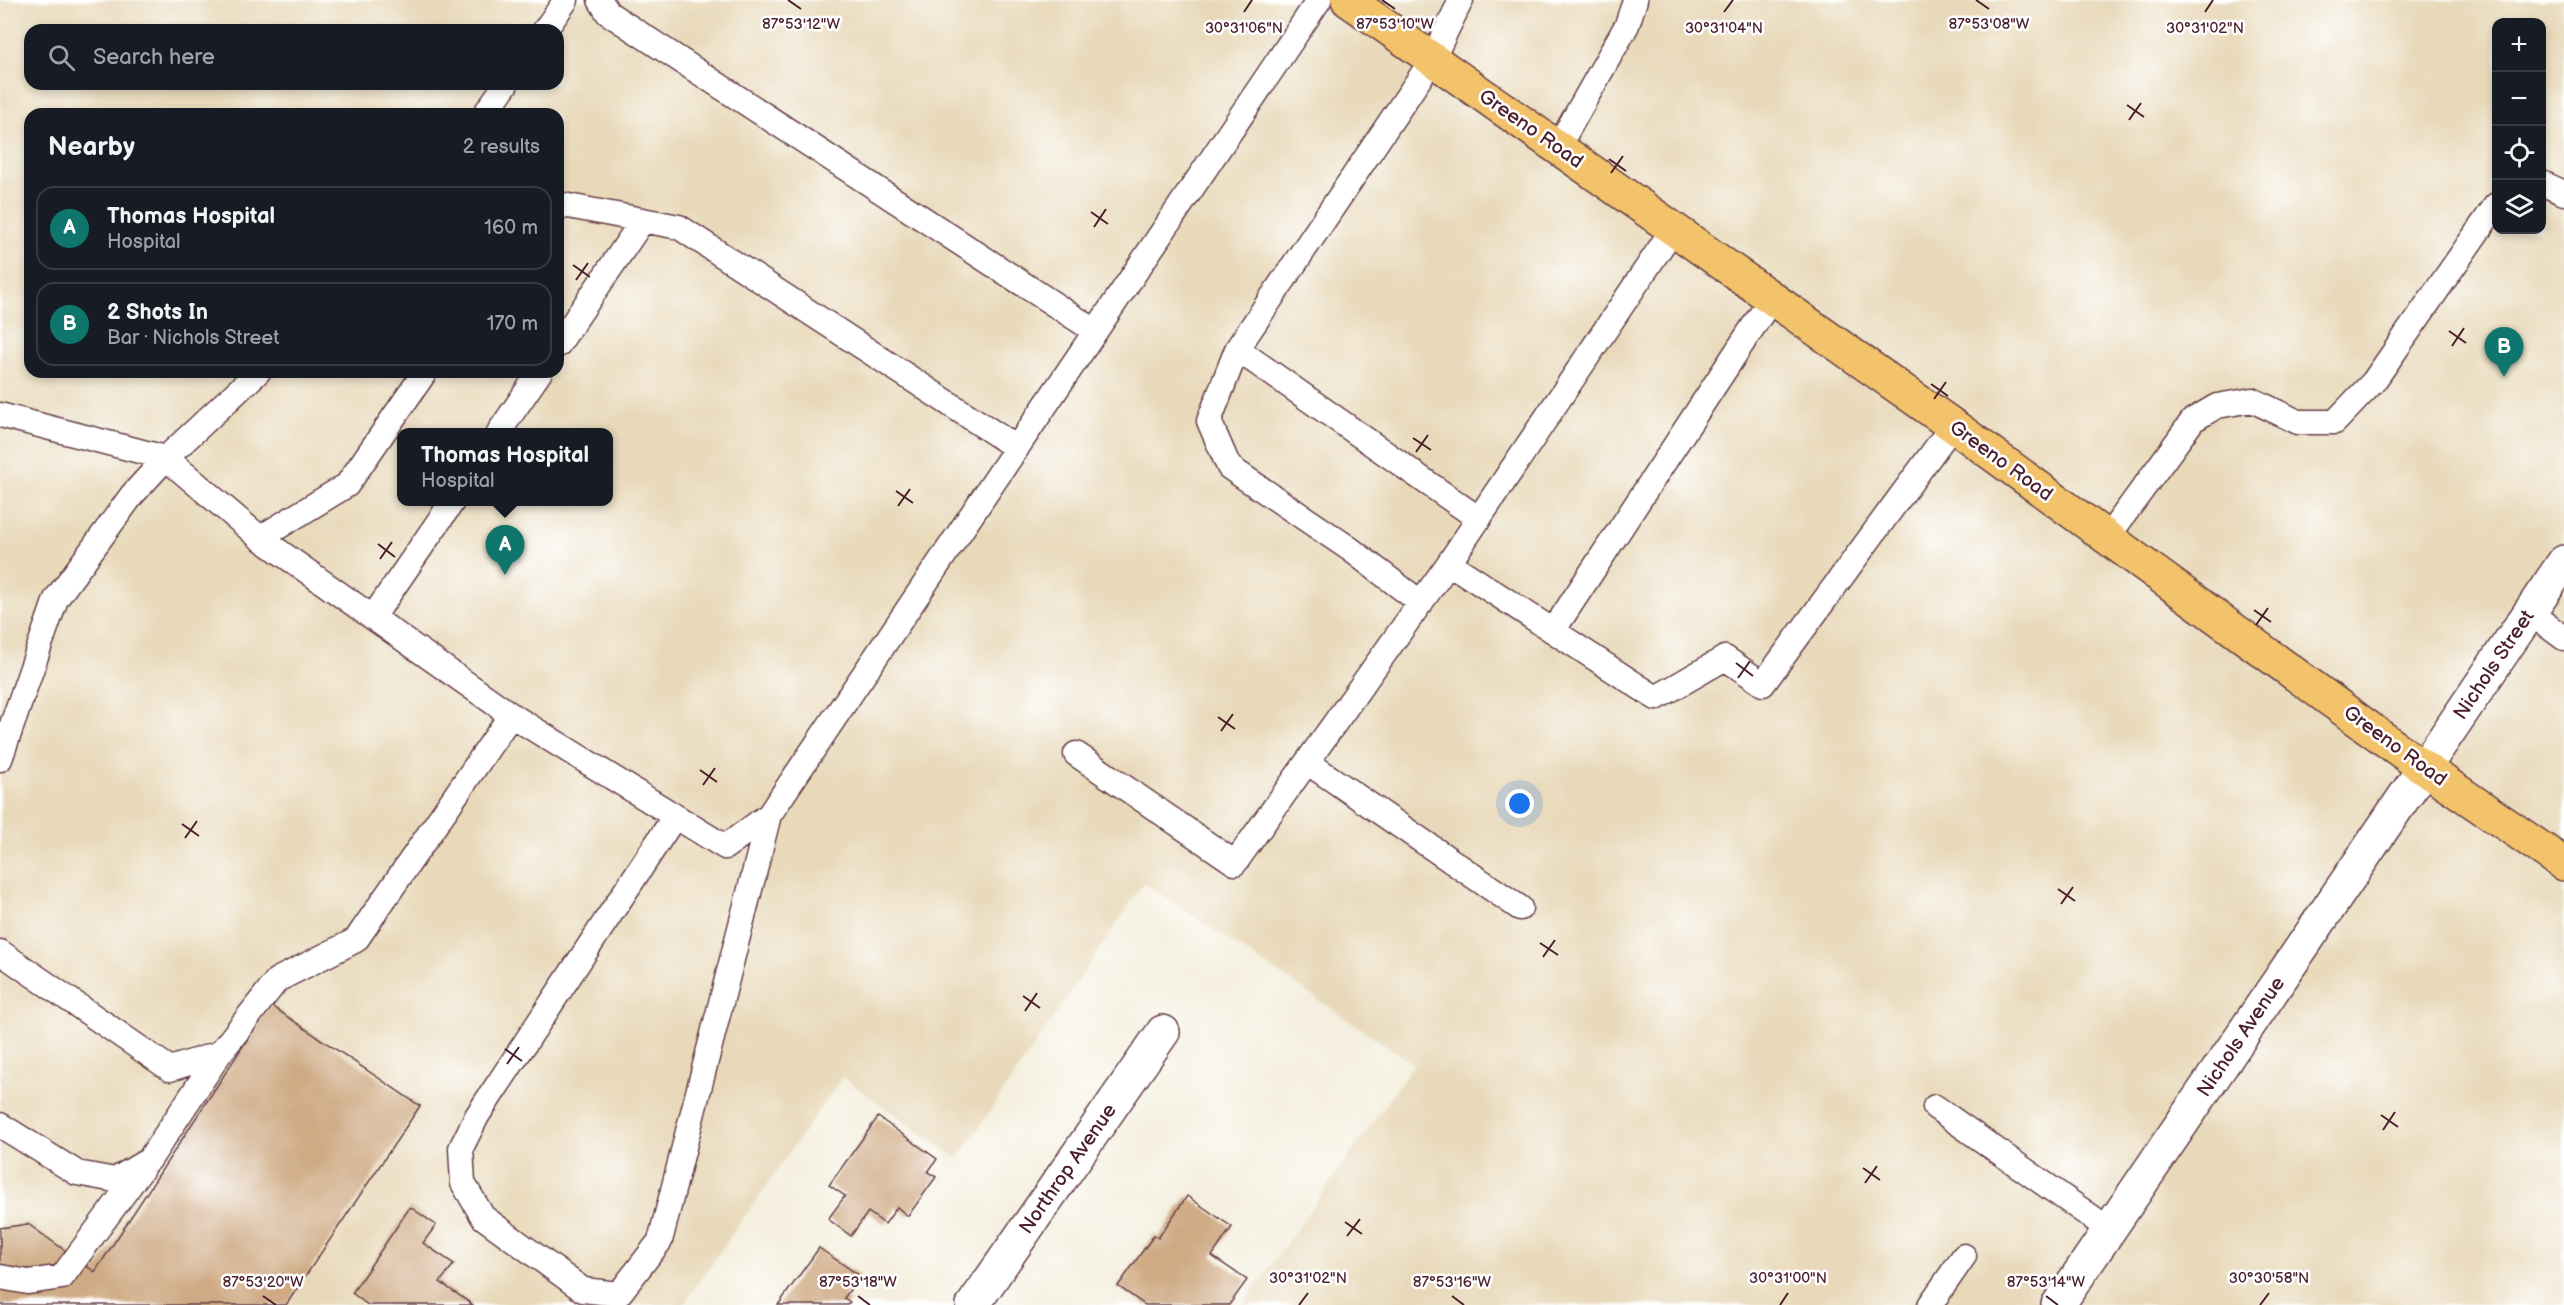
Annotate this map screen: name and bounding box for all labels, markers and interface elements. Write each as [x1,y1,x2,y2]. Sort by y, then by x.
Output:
text: 87°53'12"W [762,15,840,34]
text: 87°53'10"W [1356,15,1434,34]
text: 87°53'08"W [1948,15,2030,34]
map controls [2492,18,2546,234]
button: + [2492,18,2546,72]
text: 30°31'06"N [1205,19,1283,38]
text: 30°31'04"N [1685,19,1763,38]
text: 30°31'02"N [2166,19,2244,38]
search box [24,24,564,90]
icon: search [45,41,78,74]
text: Search here [93,44,215,71]
button: − [2492,72,2546,126]
street label: Greeno Road [1474,84,1588,174]
button: locate [2492,126,2546,180]
text: Nearby [48,132,135,163]
text: 2 results [463,135,540,159]
button: layers [2492,180,2546,234]
text: Thomas Hospital [107,203,275,230]
text: A [63,216,76,240]
text: 160 m [484,216,538,240]
text: Hospital [107,230,180,254]
text: 2 Shots In [107,299,208,326]
text: B [62,312,77,336]
text: 170 m [487,312,538,336]
text: Bar · Nichols Street [107,326,279,350]
pin: B [2484,328,2524,377]
street label: Greeno Road [1945,415,2057,507]
popup [397,428,613,506]
text: Thomas Hospital [421,442,589,469]
text: Hospital [421,469,494,493]
pin: A [486,526,524,575]
street label: Nichols Street [2449,606,2539,724]
street label: Greeno Road [2339,700,2451,792]
your location [1505,789,1534,818]
street label: Nichols Avenue [2192,972,2290,1102]
street label: Northrop Avenue [1014,1099,1122,1239]
text: 30°31'02"N [1269,1269,1347,1288]
text: 30°31'00"N [1749,1269,1827,1288]
text: 30°30'58"N [2229,1269,2309,1288]
text: 87°53'20"W [222,1273,304,1292]
text: 87°53'18"W [819,1273,897,1292]
text: 87°53'16"W [1413,1273,1492,1292]
text: 87°53'14"W [2007,1273,2086,1292]

